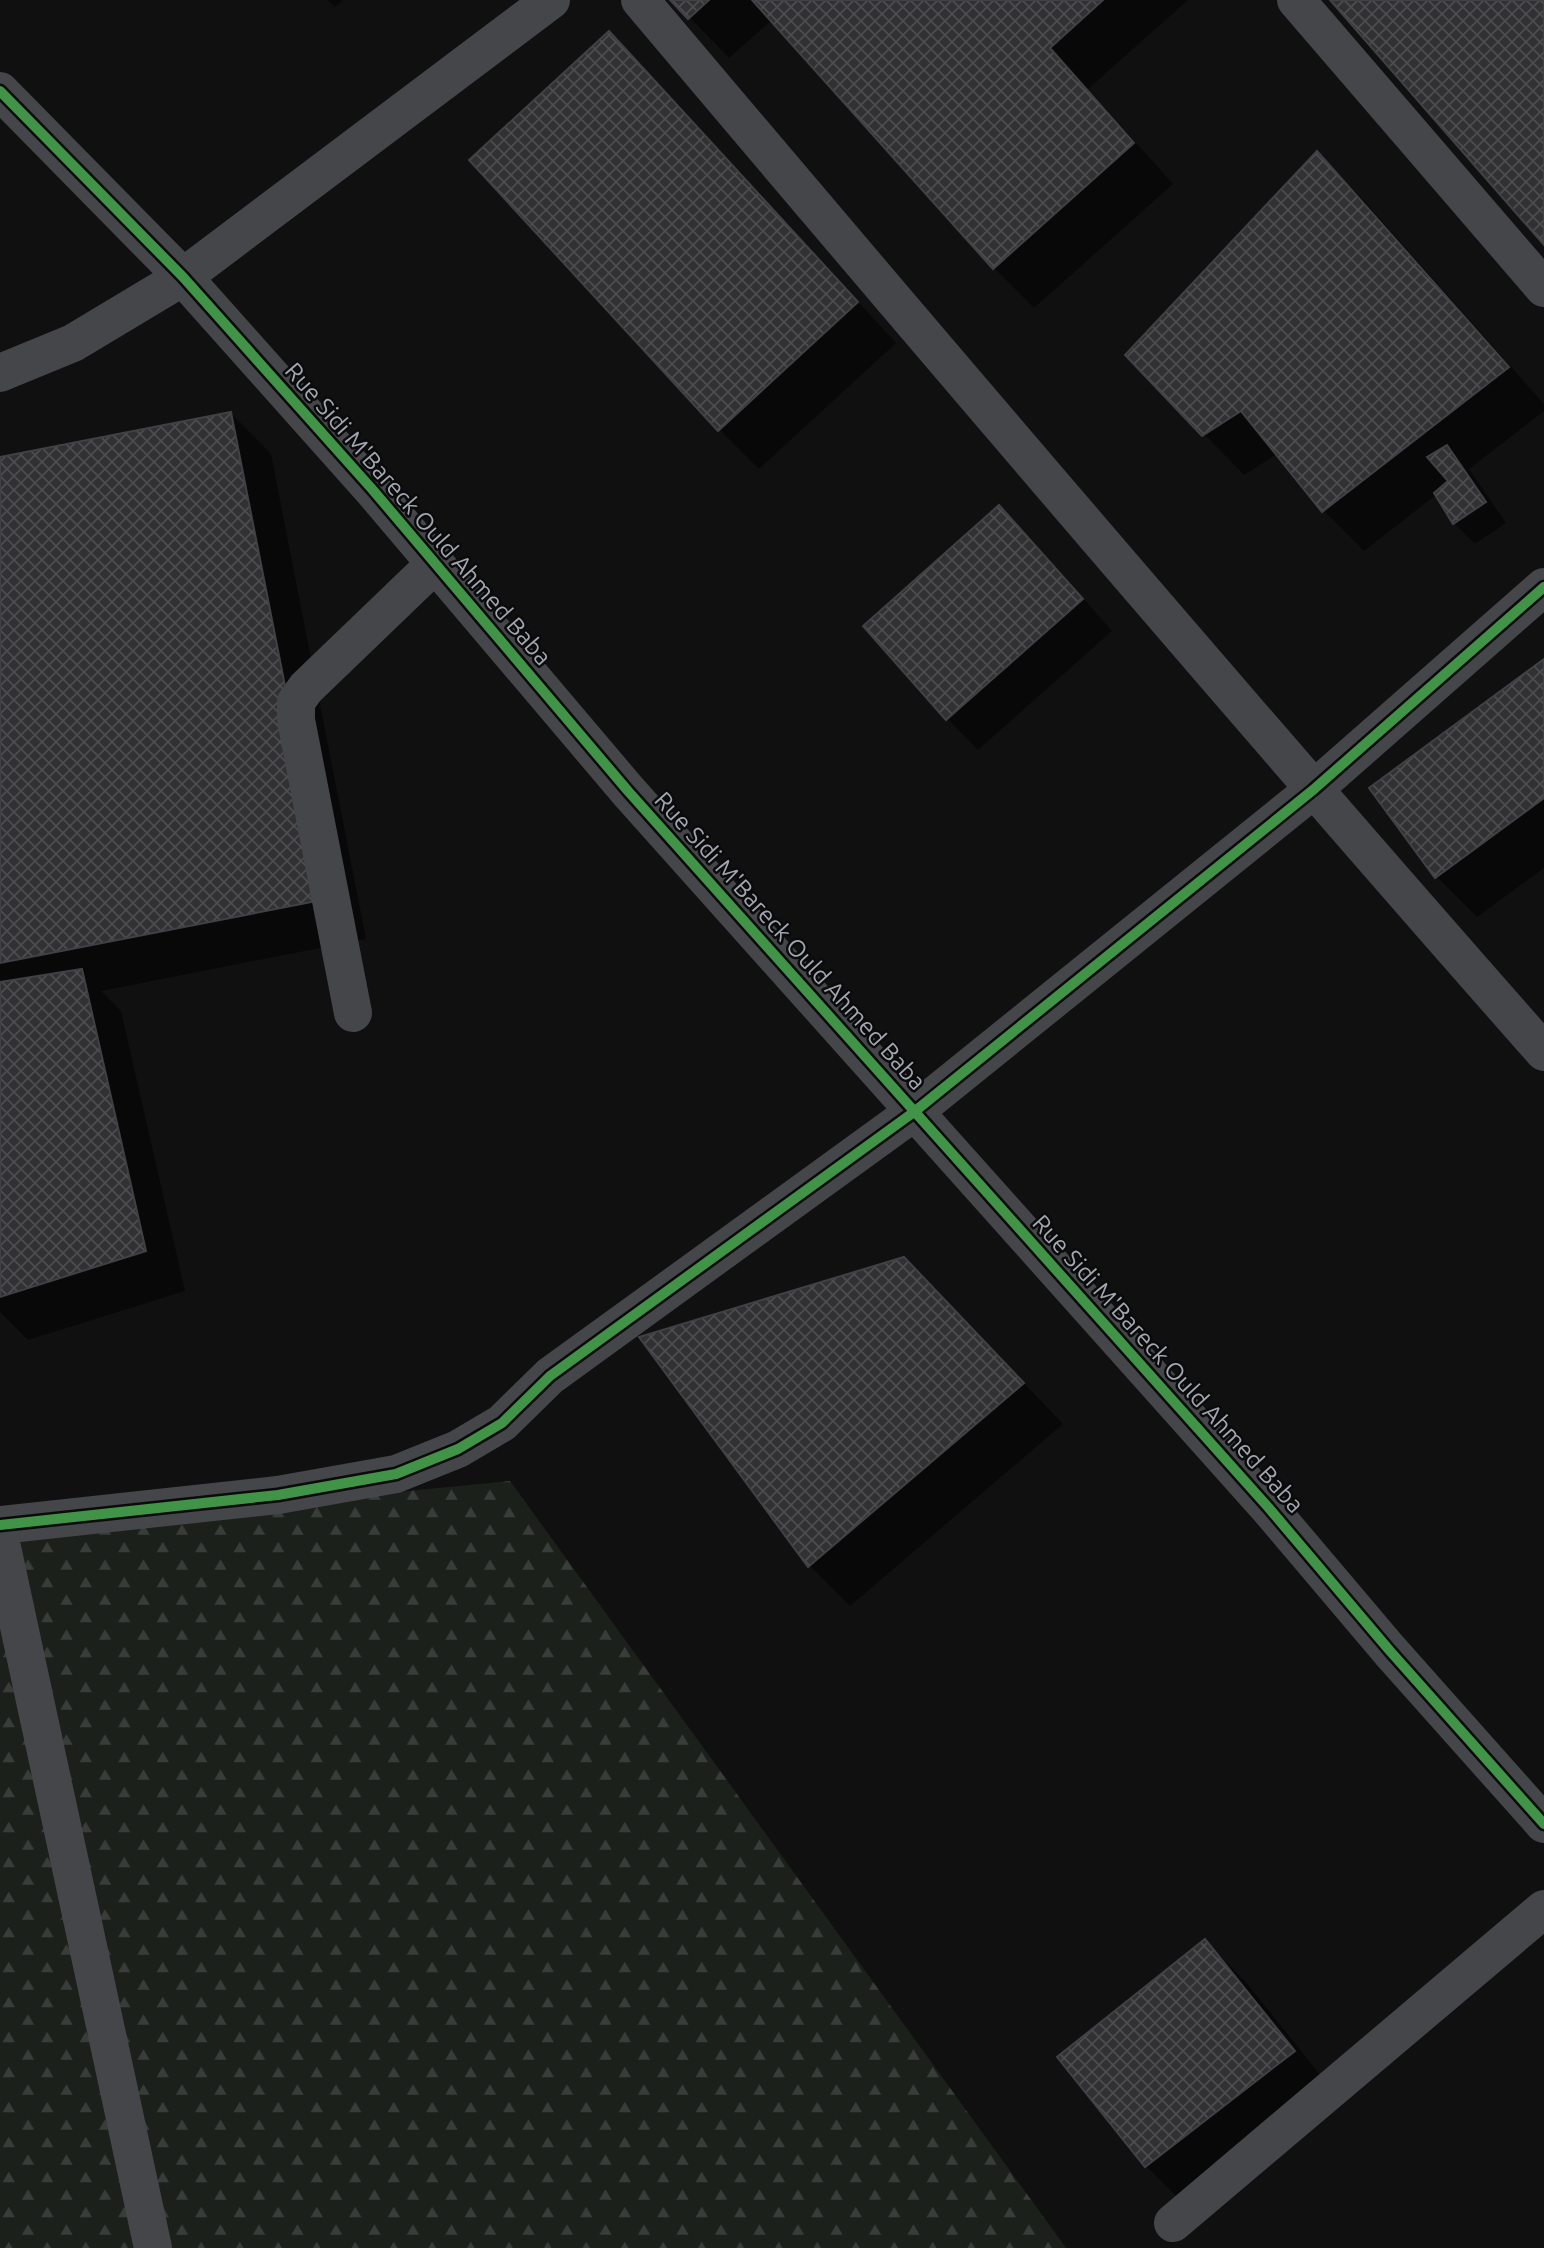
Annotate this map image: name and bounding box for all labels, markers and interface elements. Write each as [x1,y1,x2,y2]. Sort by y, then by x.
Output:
street label: Rue Sidi M'Bareck Ould Ahmed Baba [280,357,557,670]
street label: Rue Sidi M'Bareck Ould Ahmed Baba [649,786,931,1095]
street label: Rue Sidi M'Bareck Ould Ahmed Baba [1027,1209,1309,1518]

